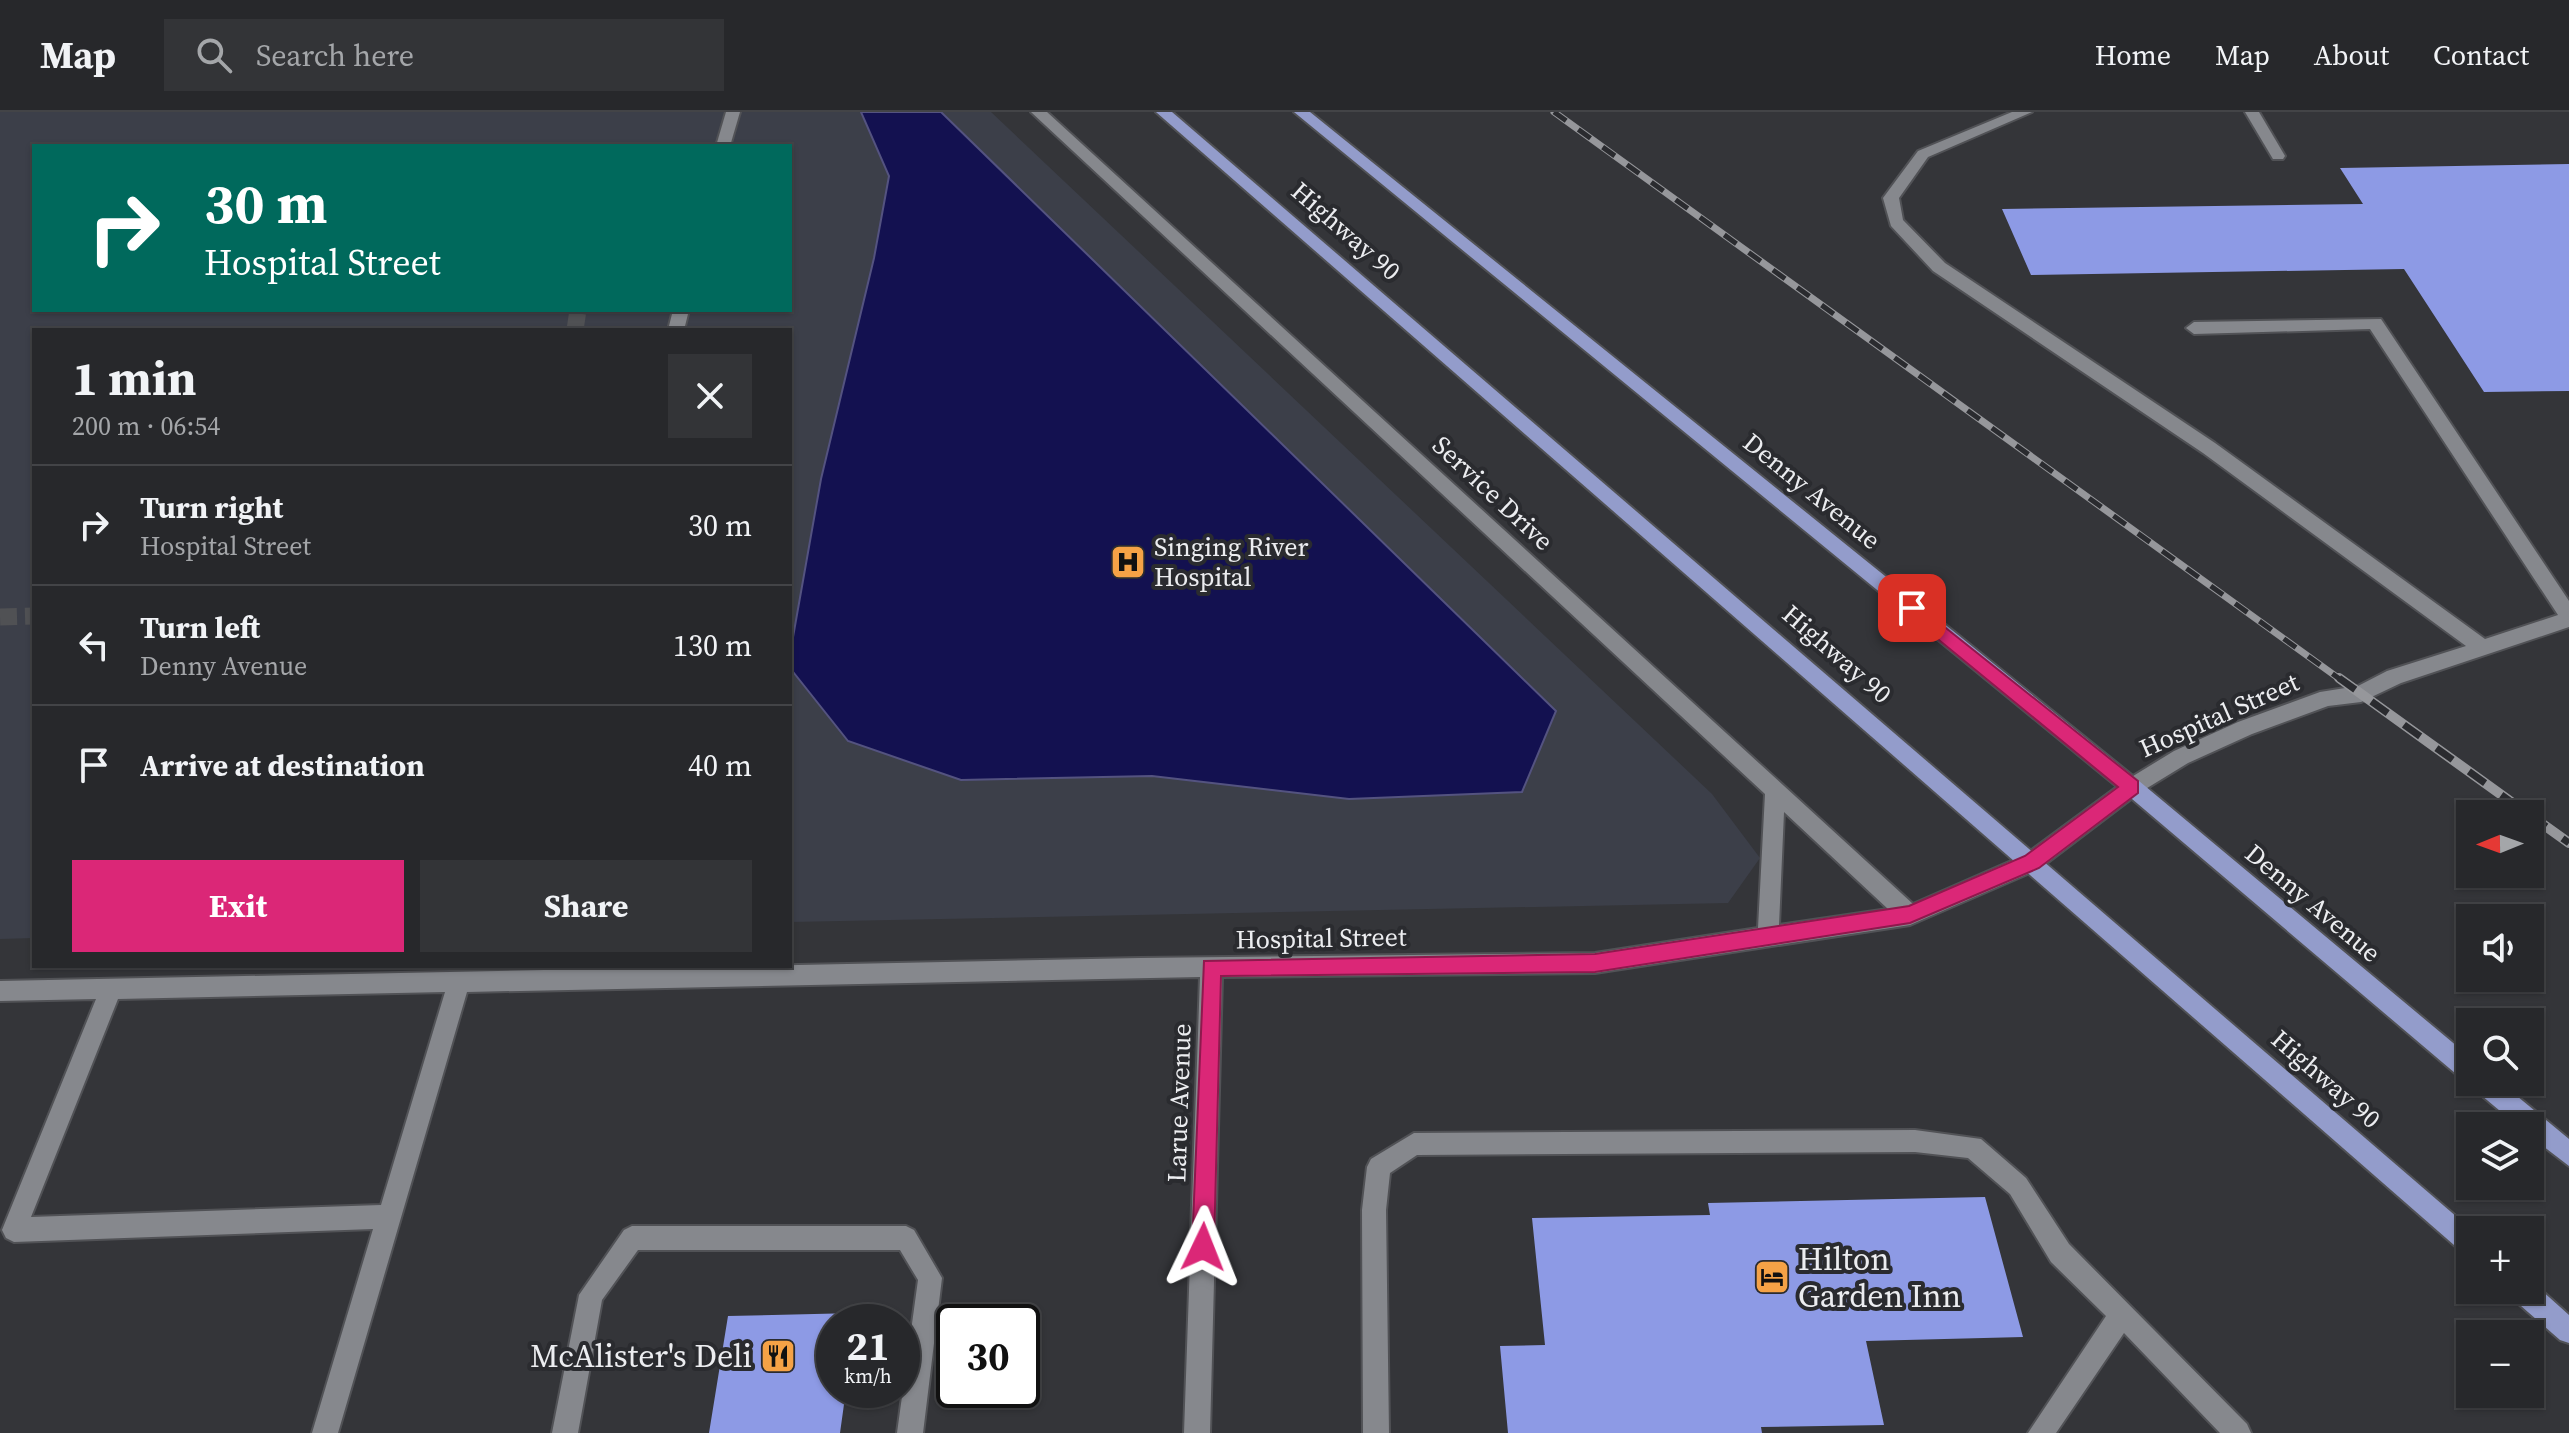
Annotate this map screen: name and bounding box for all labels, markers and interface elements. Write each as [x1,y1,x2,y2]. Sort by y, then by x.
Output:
search box [164,19,724,91]
text: Map [40,29,116,81]
icon: search [192,33,236,77]
text: Search here [256,35,414,76]
text: Home [2095,36,2171,74]
text: Map [2215,36,2270,74]
text: About [2314,36,2389,74]
text: Contact [2433,36,2529,74]
text: 30 m [204,165,327,242]
street label: Highway 90 [1284,173,1408,289]
icon: right [72,176,176,280]
text: Hospital Street [204,238,441,287]
text: 1 min [72,345,197,411]
button: close [668,354,752,438]
text: 200 m · 06:54 [72,408,220,444]
street label: Denny Avenue [1736,424,1888,558]
street label: Service Drive [1425,428,1561,558]
text: Turn right [140,487,283,528]
icon: right [72,503,116,547]
text: 30 m [688,505,752,546]
text: Hospital Street [140,528,311,564]
place label: Singing River Hospital [1154,529,1308,595]
hospital icon: Singing River Hospital [1109,543,1147,581]
pin [1878,574,1946,642]
icon: arrive [1890,586,1934,630]
street label: Highway 90 [1775,596,1899,712]
text: Turn left [140,607,260,648]
icon: left [72,623,116,667]
text: 130 m [673,625,752,666]
text: Denny Avenue [140,648,307,684]
street label: Hospital Street [2134,664,2305,766]
icon: arrive [72,743,116,787]
text: Arrive at destination [140,745,425,786]
text: 40 m [688,745,752,786]
north arrow [2456,800,2544,888]
map controls [2456,800,2544,1408]
street label: Denny Avenue [2237,835,2389,971]
button: Exit [72,860,404,952]
button: Share [420,860,752,952]
button: sound [2456,904,2544,992]
street label: Hospital Street [1235,919,1407,957]
button: search [2456,1008,2544,1096]
street label: Highway 90 [2264,1021,2388,1137]
street label: Larue Avenue [1158,1023,1200,1183]
button: layers [2456,1112,2544,1200]
position arrow [1161,1205,1245,1289]
button: + [2456,1216,2544,1304]
place label: Hilton Garden Inn [1798,1237,1961,1318]
hotel icon: Hilton Garden Inn [1753,1258,1791,1296]
speed limit sign: 30 [936,1304,1040,1408]
text: 21 [846,1319,890,1373]
button: − [2456,1320,2544,1408]
place label: McAlister's Deli [530,1334,752,1378]
restaurant icon: McAlister's Deli [759,1337,797,1375]
text: km/h [844,1362,892,1390]

